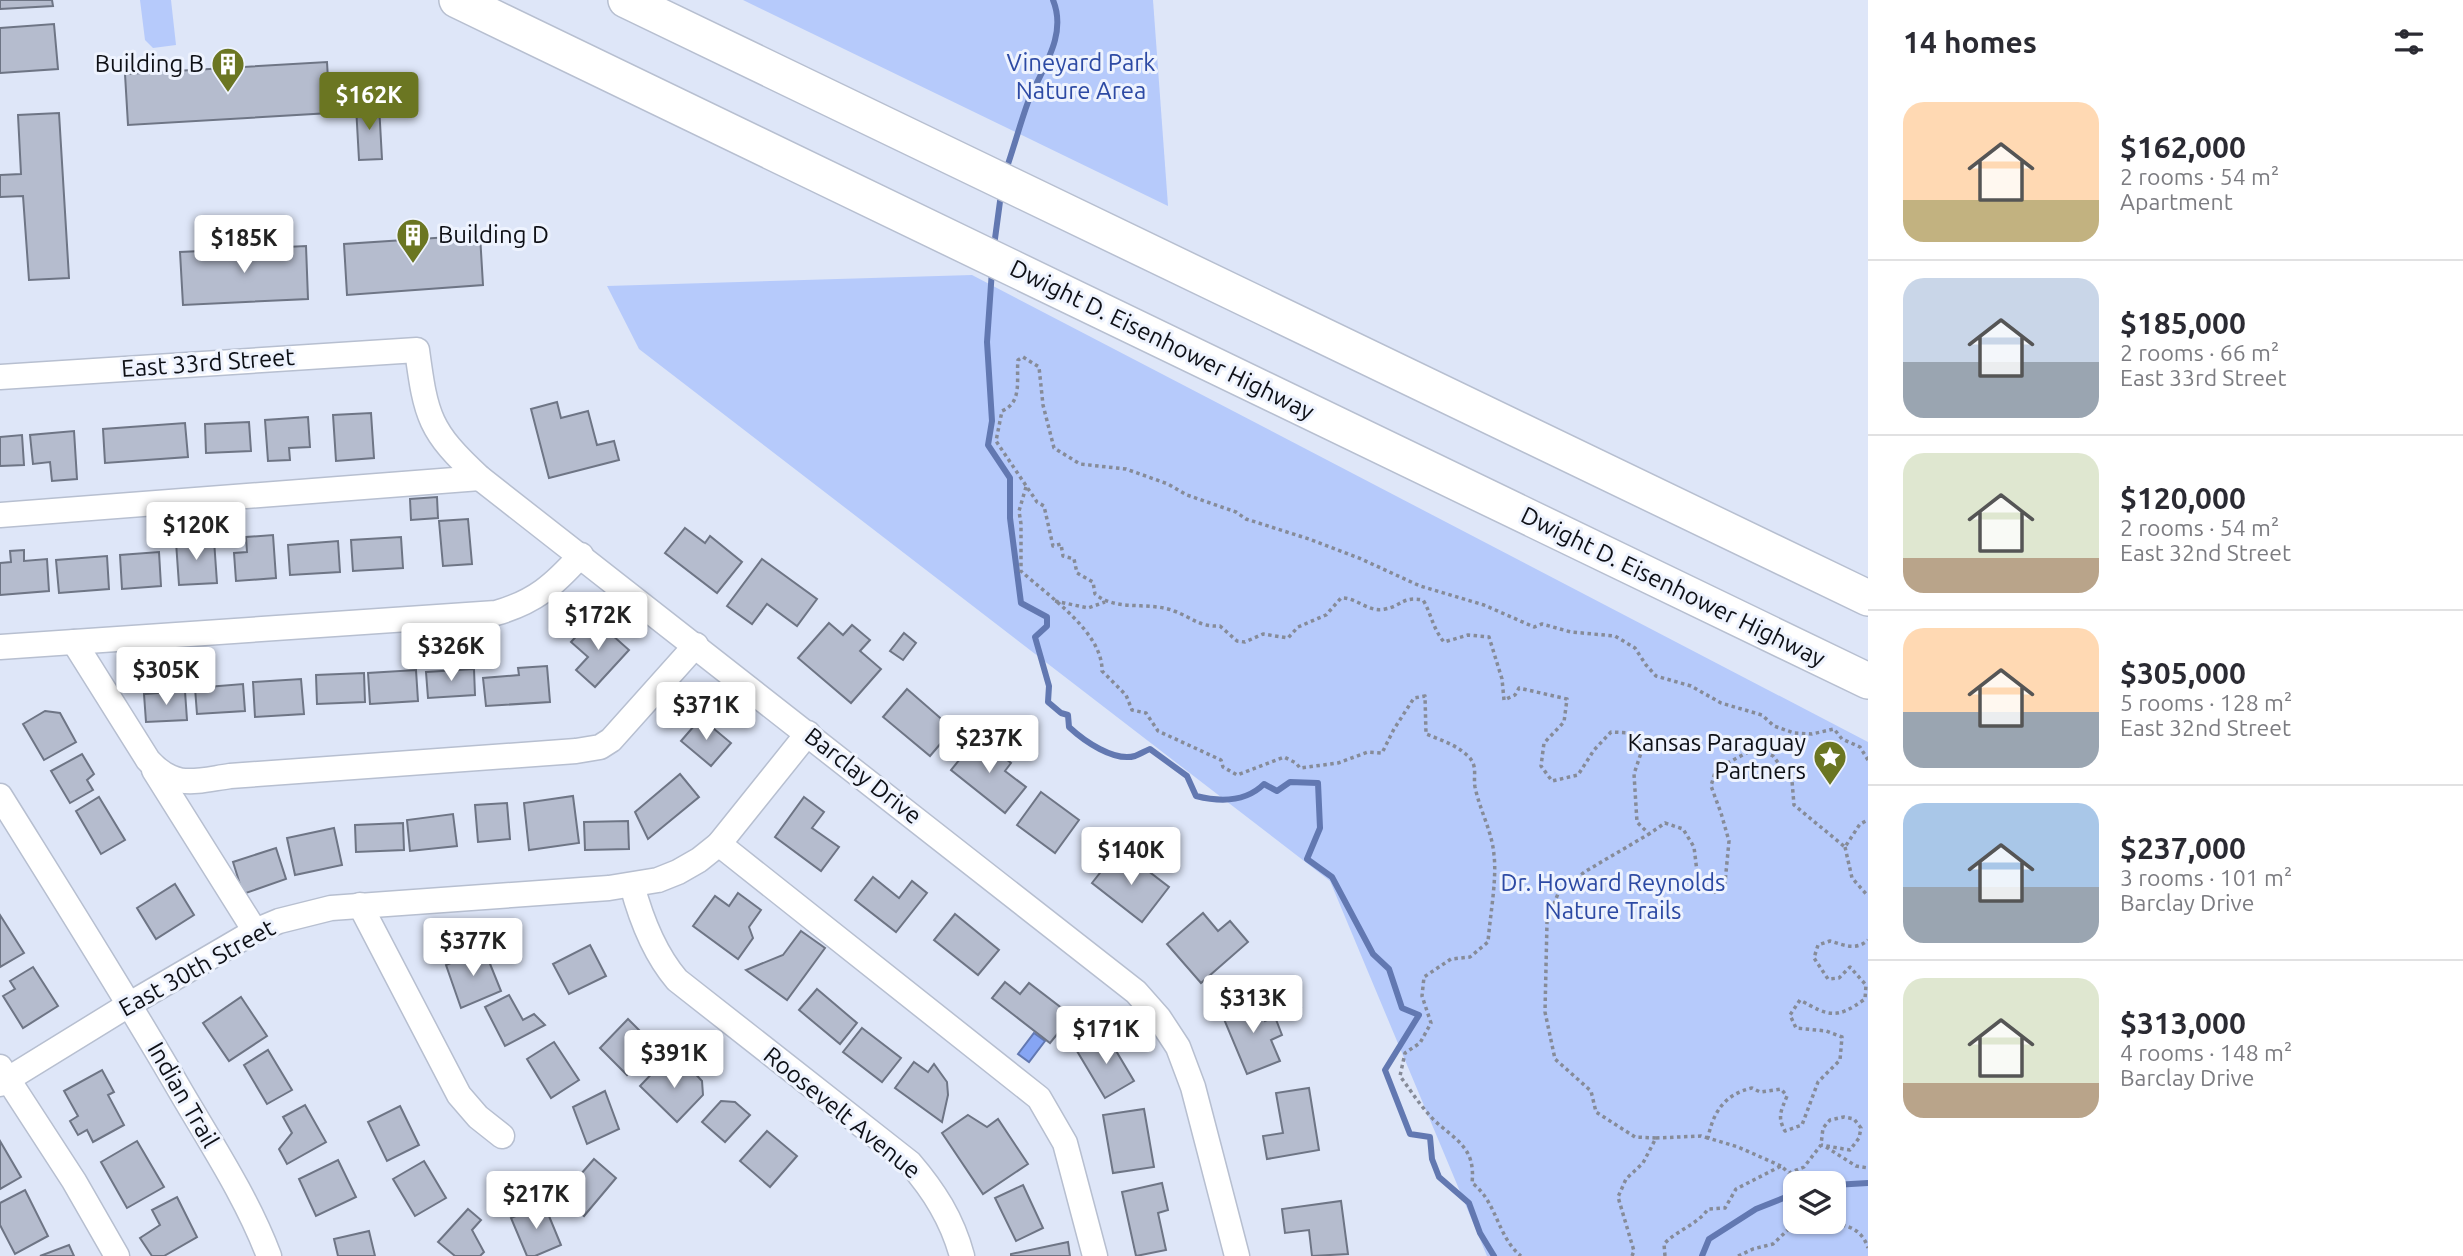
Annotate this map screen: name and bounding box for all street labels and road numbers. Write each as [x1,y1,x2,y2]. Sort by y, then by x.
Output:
street label: Dwight D. Eisenhower Highway [1006,254,1319,425]
street label: East 33rd Street [120,343,296,382]
street label: Dwight D. Eisenhower Highway [1517,501,1830,672]
street label: Barclay Drive [800,722,927,829]
street label: East 30th Street [114,913,280,1022]
street label: Indian Trail [142,1037,224,1152]
street label: Roosevelt Avenue [759,1041,926,1184]

